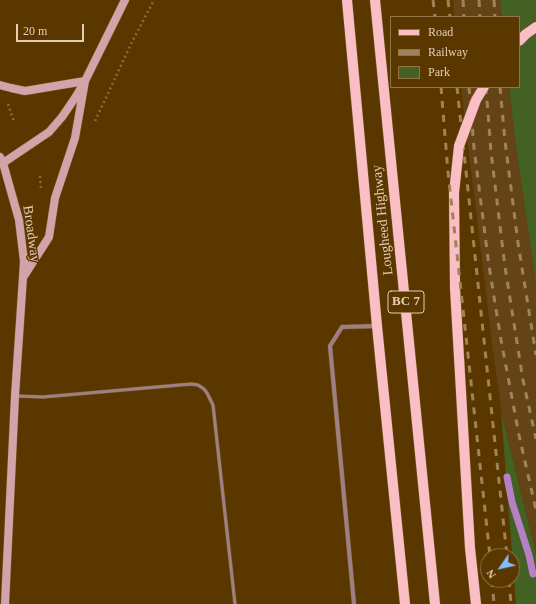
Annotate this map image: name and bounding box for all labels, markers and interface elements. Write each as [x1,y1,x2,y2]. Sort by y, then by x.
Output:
scale bar [18,16,86,42]
legend [390,16,520,88]
text: 20 m [23,24,47,38]
text: Road [428,25,453,39]
text: Railway [428,45,468,59]
text: Park [428,65,450,79]
street label: Lougheed Highway [369,164,397,276]
street label: Broadway [19,204,43,264]
road number: BC 7 [388,291,424,313]
north arrow [480,548,520,588]
text: N [484,568,498,581]

